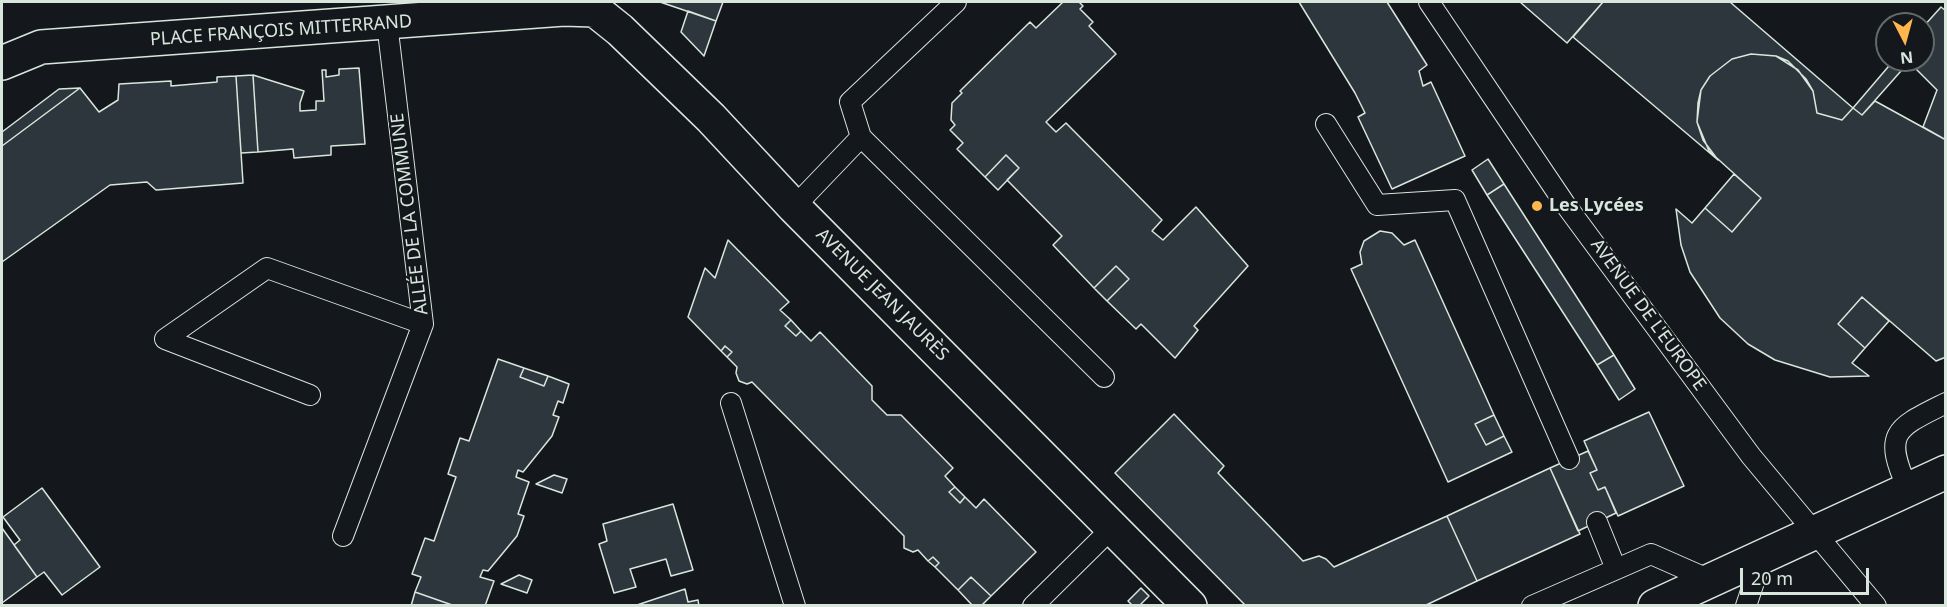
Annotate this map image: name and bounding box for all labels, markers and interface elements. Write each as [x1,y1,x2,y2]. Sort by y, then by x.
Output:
street label: PLACE FRANÇOIS MITTERRAND [149,11,413,51]
north arrow [1875,12,1935,72]
text: N [1899,46,1914,70]
street label: ALLÉE DE LA COMMUNE [387,112,433,316]
place label: Les Lycées [1549,195,1644,217]
marker: Les Lycées [1530,199,1544,213]
street label: AVENUE JEAN JAURÈS [811,224,953,366]
street label: AVENUE DE L'EUROPE [1586,235,1710,395]
scale bar [1743,556,1872,594]
text: 20 m [1751,566,1793,590]

